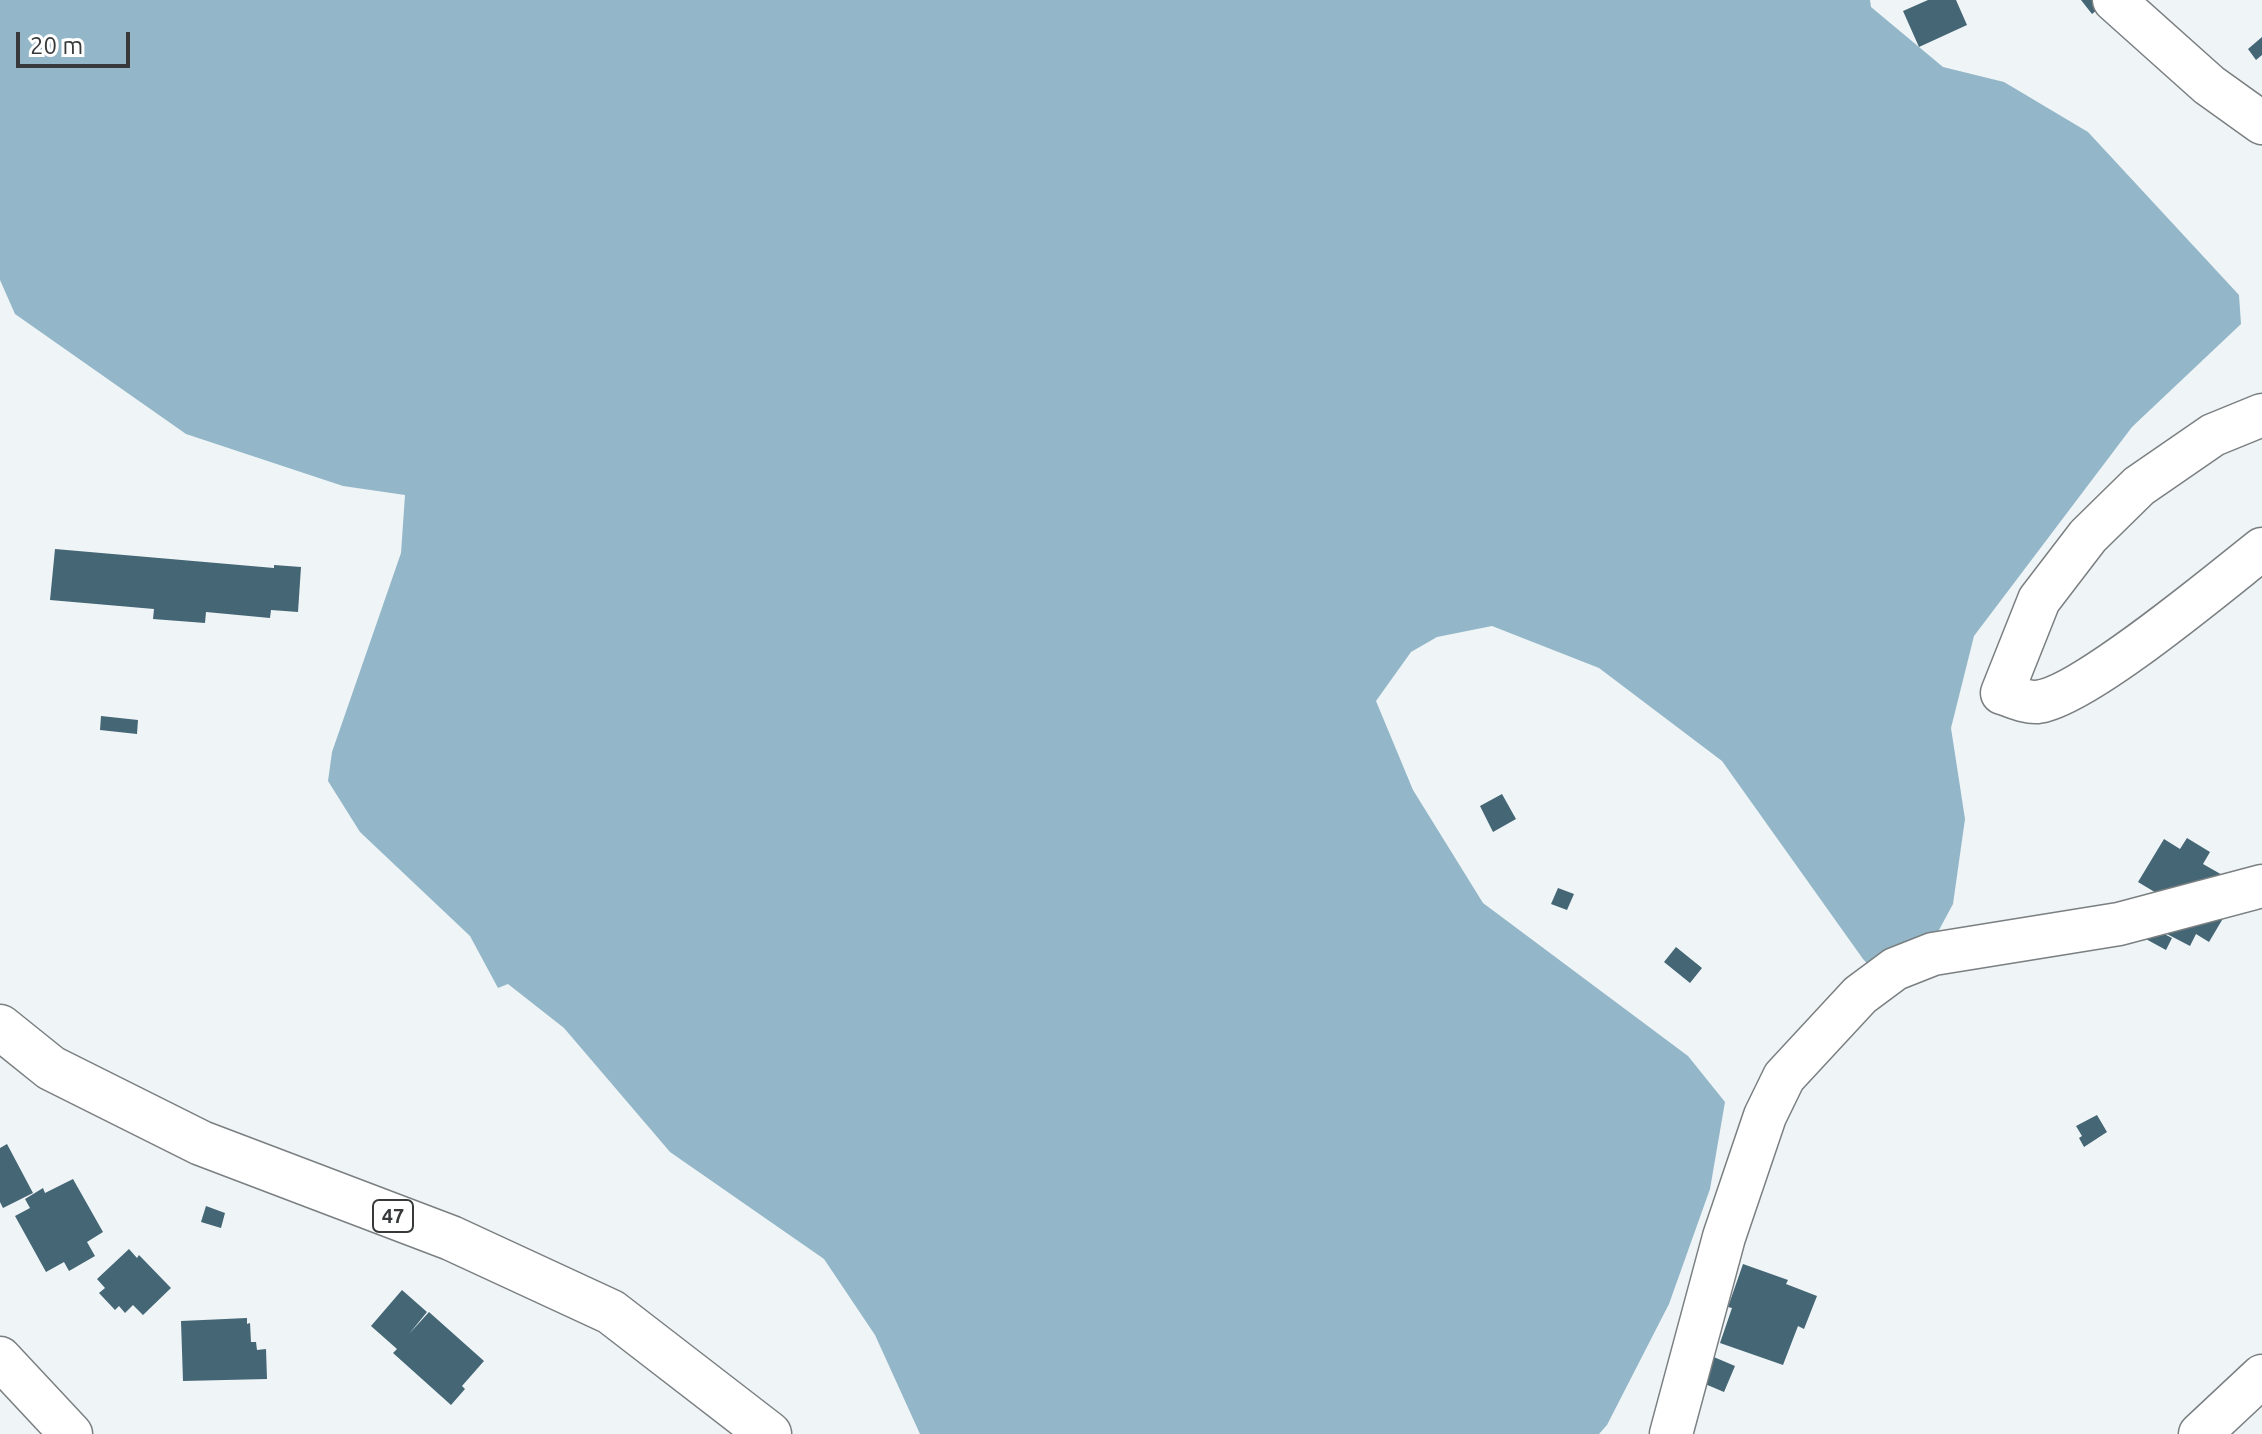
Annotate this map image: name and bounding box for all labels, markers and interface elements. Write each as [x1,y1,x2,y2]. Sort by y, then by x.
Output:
scale bar [20,16,134,66]
text: 20 m [30,32,83,59]
road number: 47 [373,1200,413,1232]

